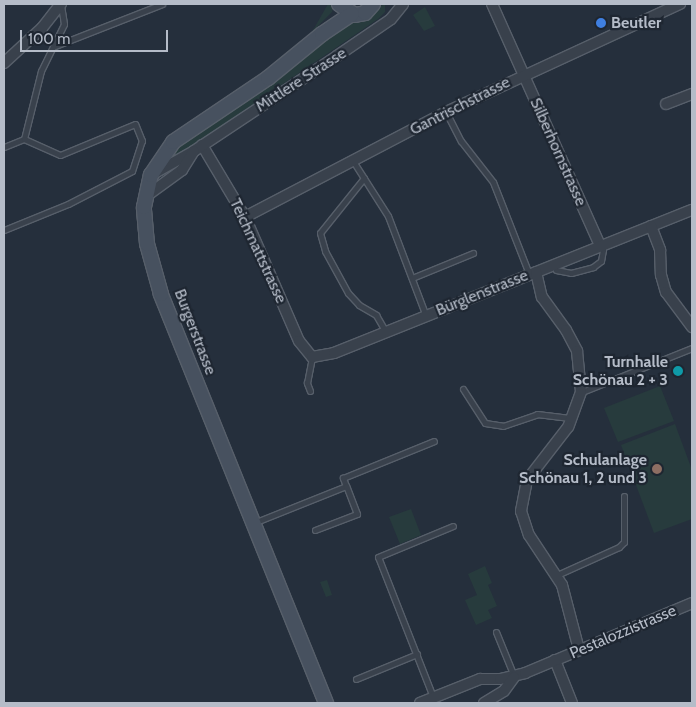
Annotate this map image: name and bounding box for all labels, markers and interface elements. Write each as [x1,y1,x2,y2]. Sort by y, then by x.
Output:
place label: Beutler [611,13,661,33]
marker: Beutler [595,17,607,29]
scale bar [22,20,170,52]
text: 100 m [28,30,70,48]
street label: Mittlere Strasse [252,44,350,116]
street label: Gantrischstrasse [407,73,513,139]
street label: Silberhornstrasse [526,95,590,209]
street label: Teichmattstrasse [225,196,291,306]
street label: Bürglenstrasse [433,266,531,320]
street label: Burgerstrasse [170,286,220,378]
place label: Turnhalle Schönau 2 + 3 [573,352,668,390]
marker: Turnhalle Schönau 2 + 3 [672,365,684,377]
place label: Schulanlage Schönau 1, 2 und 3 [519,450,647,488]
marker: Schulanlage Schönau 1, 2 und 3 [651,463,663,475]
street label: Pestalozzistrasse [567,601,679,663]

